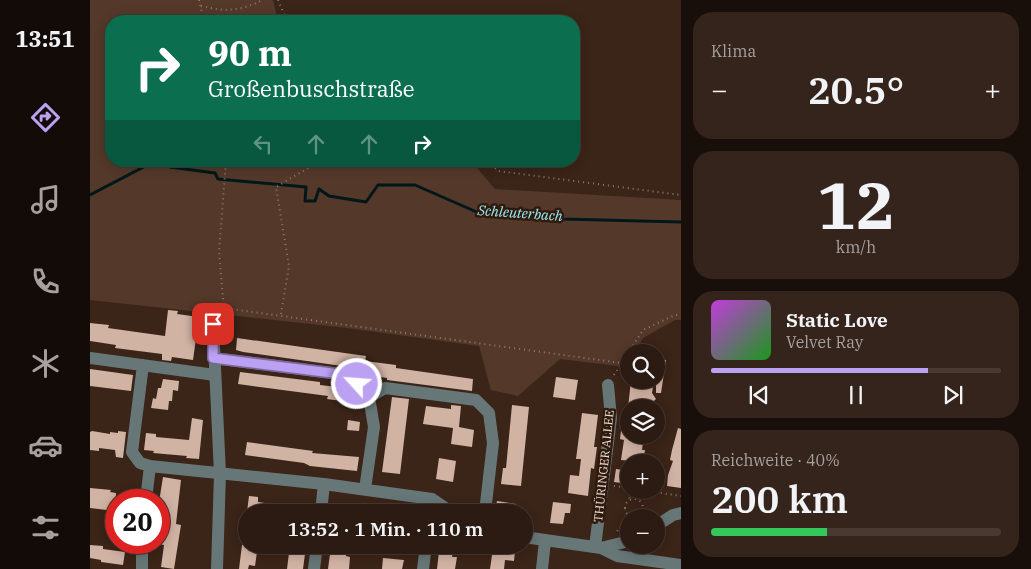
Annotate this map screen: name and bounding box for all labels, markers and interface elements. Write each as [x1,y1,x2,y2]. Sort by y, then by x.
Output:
text: 13:51 [15,24,75,53]
text: 90 m [208,30,292,76]
icon: right [125,35,190,100]
text: Klima [711,41,756,61]
text: 20.5° [808,65,904,114]
text: − [711,71,728,108]
text: + [984,71,1001,108]
text: Großenbuschstraße [208,74,415,103]
icon: directions [28,100,63,135]
icon: left [249,130,277,158]
icon: ahead [302,130,330,158]
icon: ahead [355,130,383,158]
icon: right [408,130,436,158]
text: 12 [817,162,895,247]
icon: music [28,182,63,217]
water label: Schleuterbach [476,201,563,225]
text: km/h [836,237,876,257]
icon: phone [28,264,63,299]
pin [192,303,234,345]
text: Static Love [786,308,888,332]
icon: arrive [199,310,227,338]
text: Velvet Ray [786,332,863,352]
map controls [620,344,665,554]
button: search [620,344,665,389]
icon: climate [28,346,63,381]
position arrow [330,357,382,409]
icon: previous [745,381,773,409]
icon: pause [842,381,870,409]
icon: next [939,381,967,409]
button: layers [620,399,665,444]
street label: THÜRINGER ALLEE [590,409,617,523]
icon: car [28,428,63,463]
text: Reichweite · 40% [711,450,840,470]
button: + [620,454,665,499]
text: 200 km [711,474,848,523]
speed limit sign: 20 [105,489,170,554]
button: − [620,509,665,554]
icon: filters [28,510,63,545]
text: 13:52 · 1 Min. · 110 m [288,517,483,541]

